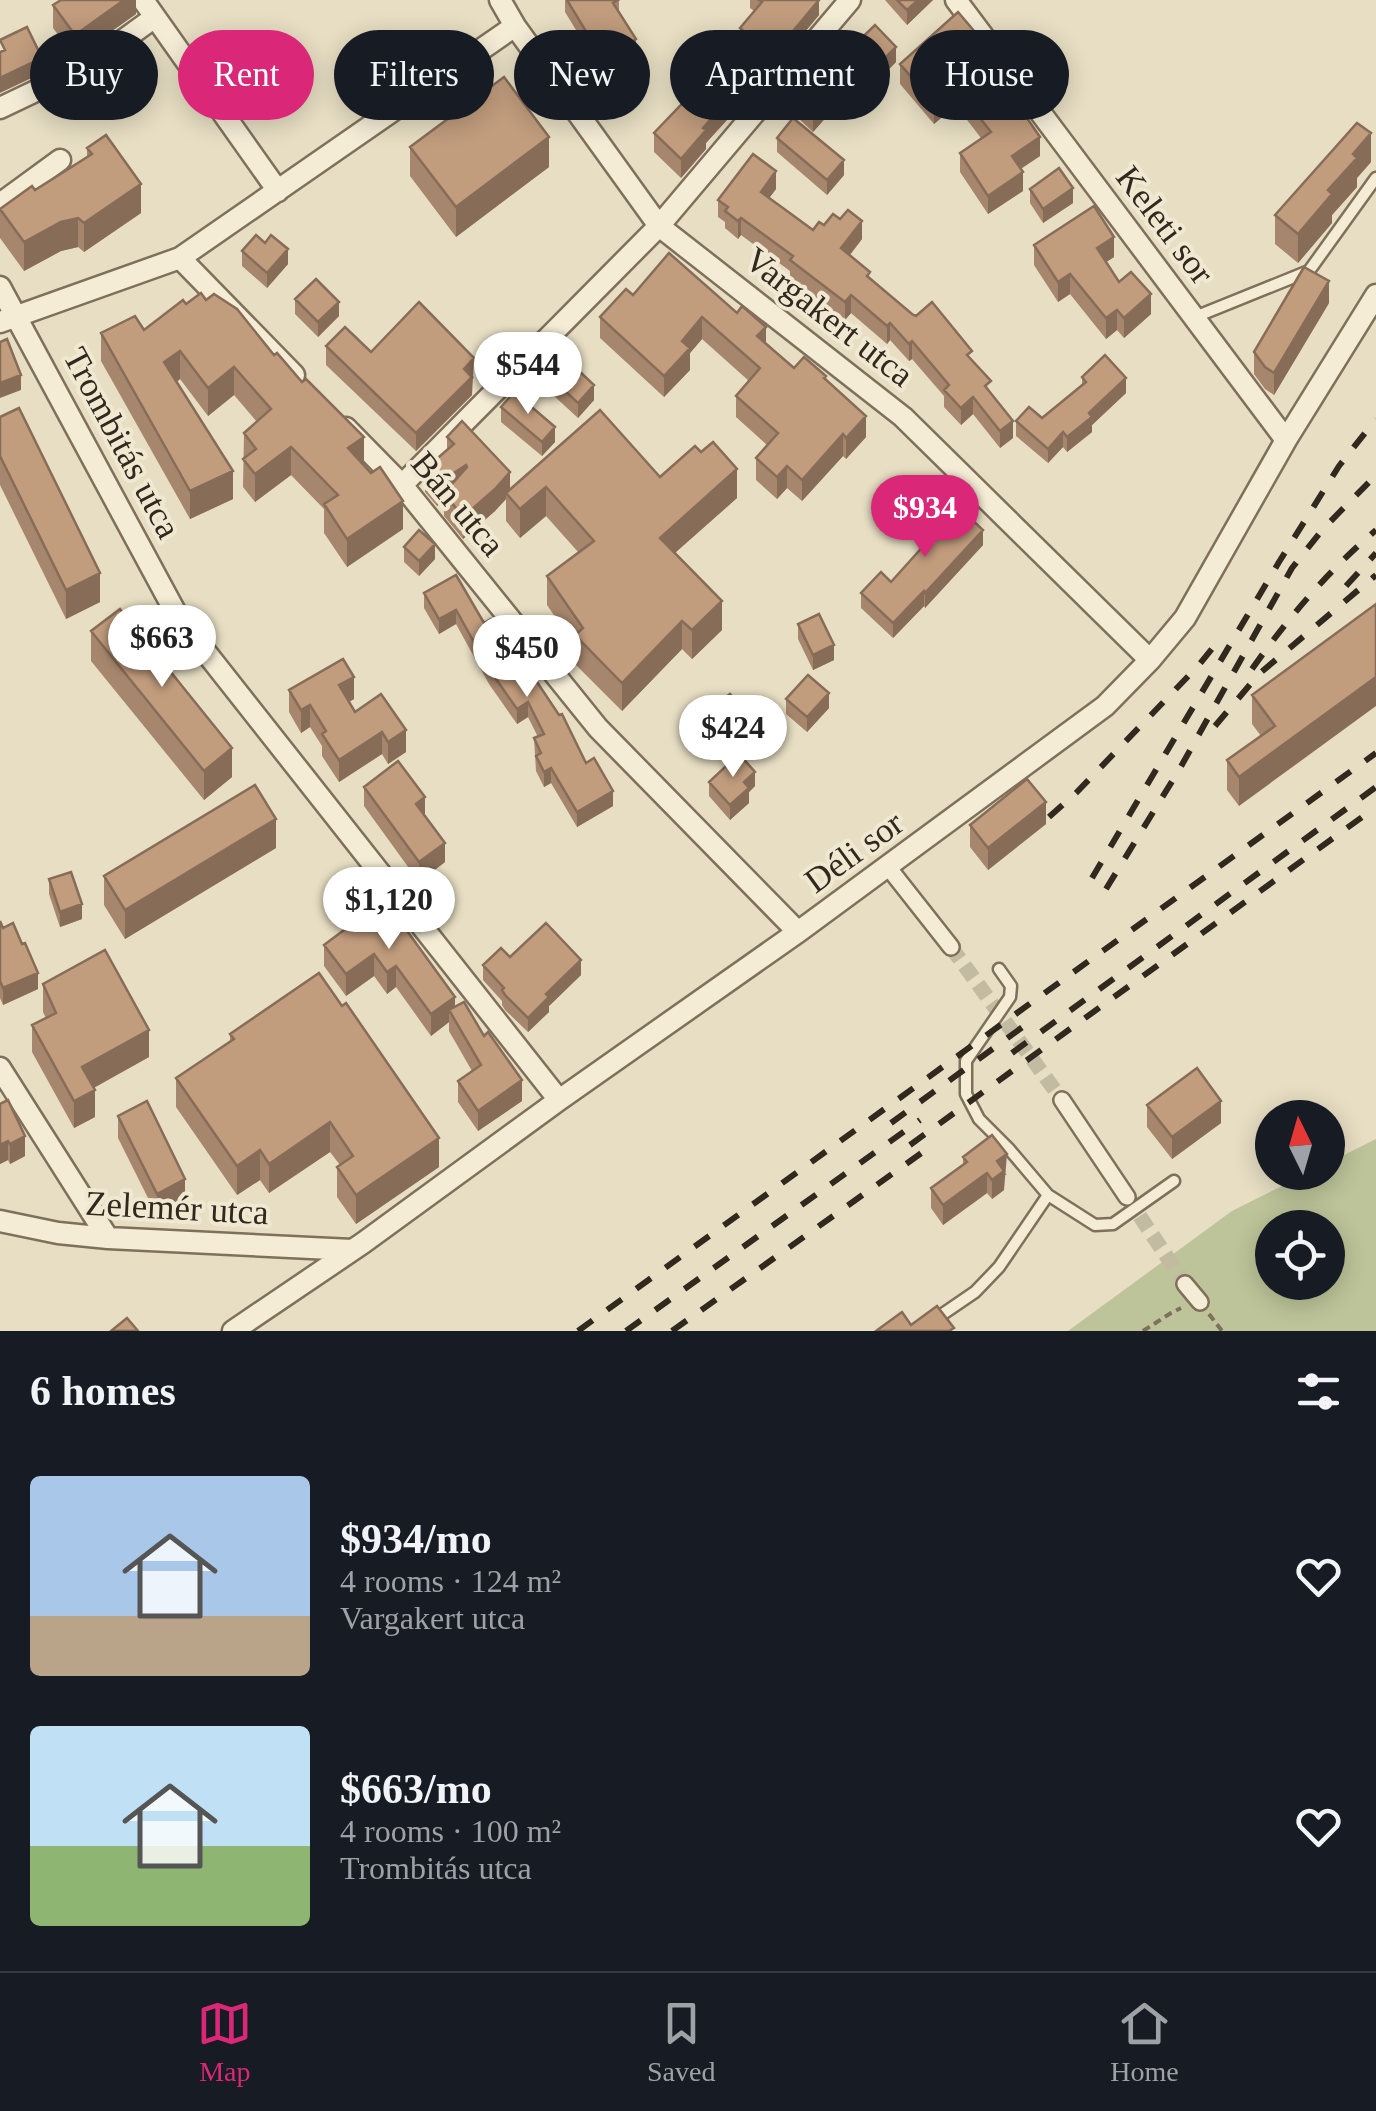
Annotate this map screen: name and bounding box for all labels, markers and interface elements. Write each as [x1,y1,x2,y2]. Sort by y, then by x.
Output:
chip: Buy [30,30,158,120]
chip: Rent [178,30,314,120]
chip: Filters [334,30,494,120]
chip: New [514,30,650,120]
chip: Apartment [670,30,890,120]
chip: House [910,30,1069,120]
street label: Keleti sor [1108,159,1222,292]
street label: Vargakert utca [737,239,921,395]
pin: $544 [469,332,587,417]
street label: Trombitás utca [56,341,189,545]
text: $544 [496,346,560,382]
street label: Bán utca [403,444,513,564]
pin: $934 [866,475,984,560]
text: $934 [893,489,957,525]
pin: $663 [103,605,221,690]
pin: $450 [468,615,586,700]
text: $663 [130,619,194,655]
text: $450 [495,629,559,665]
pin: $424 [674,695,792,780]
text: $424 [701,709,765,745]
street label: Déli sor [797,803,911,901]
pin: $1,120 [308,867,470,952]
text: $1,120 [345,881,433,917]
north arrow [1255,1100,1345,1190]
map controls [1255,1100,1345,1300]
street label: Zelemér utca [84,1184,270,1232]
button: locate [1255,1210,1345,1300]
icon: filters [1291,1364,1346,1419]
text: 6 homes [30,1368,176,1414]
icon: home [110,1516,230,1636]
text: $934/mo [340,1516,492,1562]
icon: heart [1291,1549,1346,1604]
text: 4 rooms · 124 m² [340,1563,561,1599]
text: Vargakert utca [340,1600,525,1636]
icon: home [110,1766,230,1886]
text: $663/mo [340,1766,492,1812]
icon: heart [1291,1799,1346,1854]
text: 4 rooms · 100 m² [340,1813,561,1849]
text: Trombitás utca [340,1850,532,1886]
tab: Map [197,1996,252,2088]
tab: Saved [647,1996,715,2088]
tab: Home [1110,1996,1179,2088]

